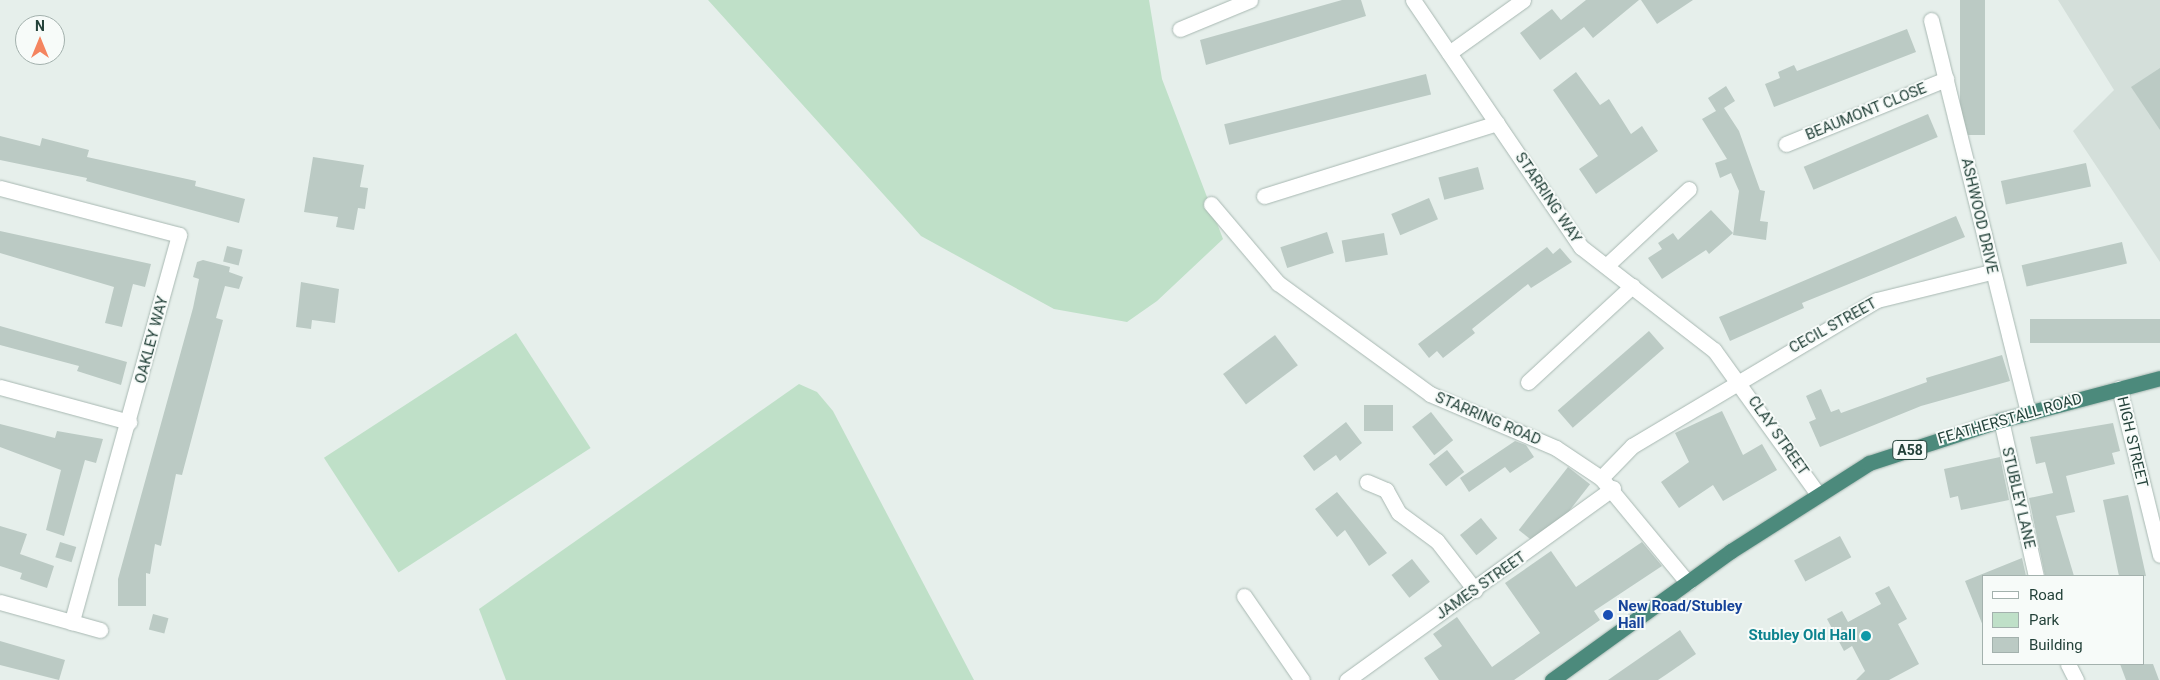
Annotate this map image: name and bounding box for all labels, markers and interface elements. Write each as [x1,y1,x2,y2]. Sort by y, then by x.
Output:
north arrow [15,15,65,65]
text: N [35,18,45,34]
street label: BEAUMONT CLOSE [1803,80,1929,144]
street label: STARRING WAY [1511,149,1585,247]
street label: ASHWOOD DRIVE [1957,156,2001,276]
street label: OAKLEY WAY [132,294,172,386]
street label: CECIL STREET [1786,295,1880,357]
street label: STARRING ROAD [1432,389,1544,449]
street label: FEATHERSTALL ROAD [1936,390,2084,448]
street label: CLAY STREET [1744,393,1812,479]
street label: HIGH STREET [2113,395,2151,489]
road number: A58 [1891,438,1929,462]
street label: STUBLEY LANE [1998,446,2038,550]
street label: JAMES STREET [1433,548,1529,624]
legend [1982,575,2145,665]
text: Road [2029,586,2063,604]
place label: New Road/Stubley Hall [1618,597,1742,632]
marker: New Road/Stubley Hall [1602,609,1614,621]
text: Park [2029,611,2059,629]
place label: Stubley Old Hall [1749,627,1856,645]
marker: Stubley Old Hall [1860,630,1872,642]
text: Building [2029,636,2083,654]

